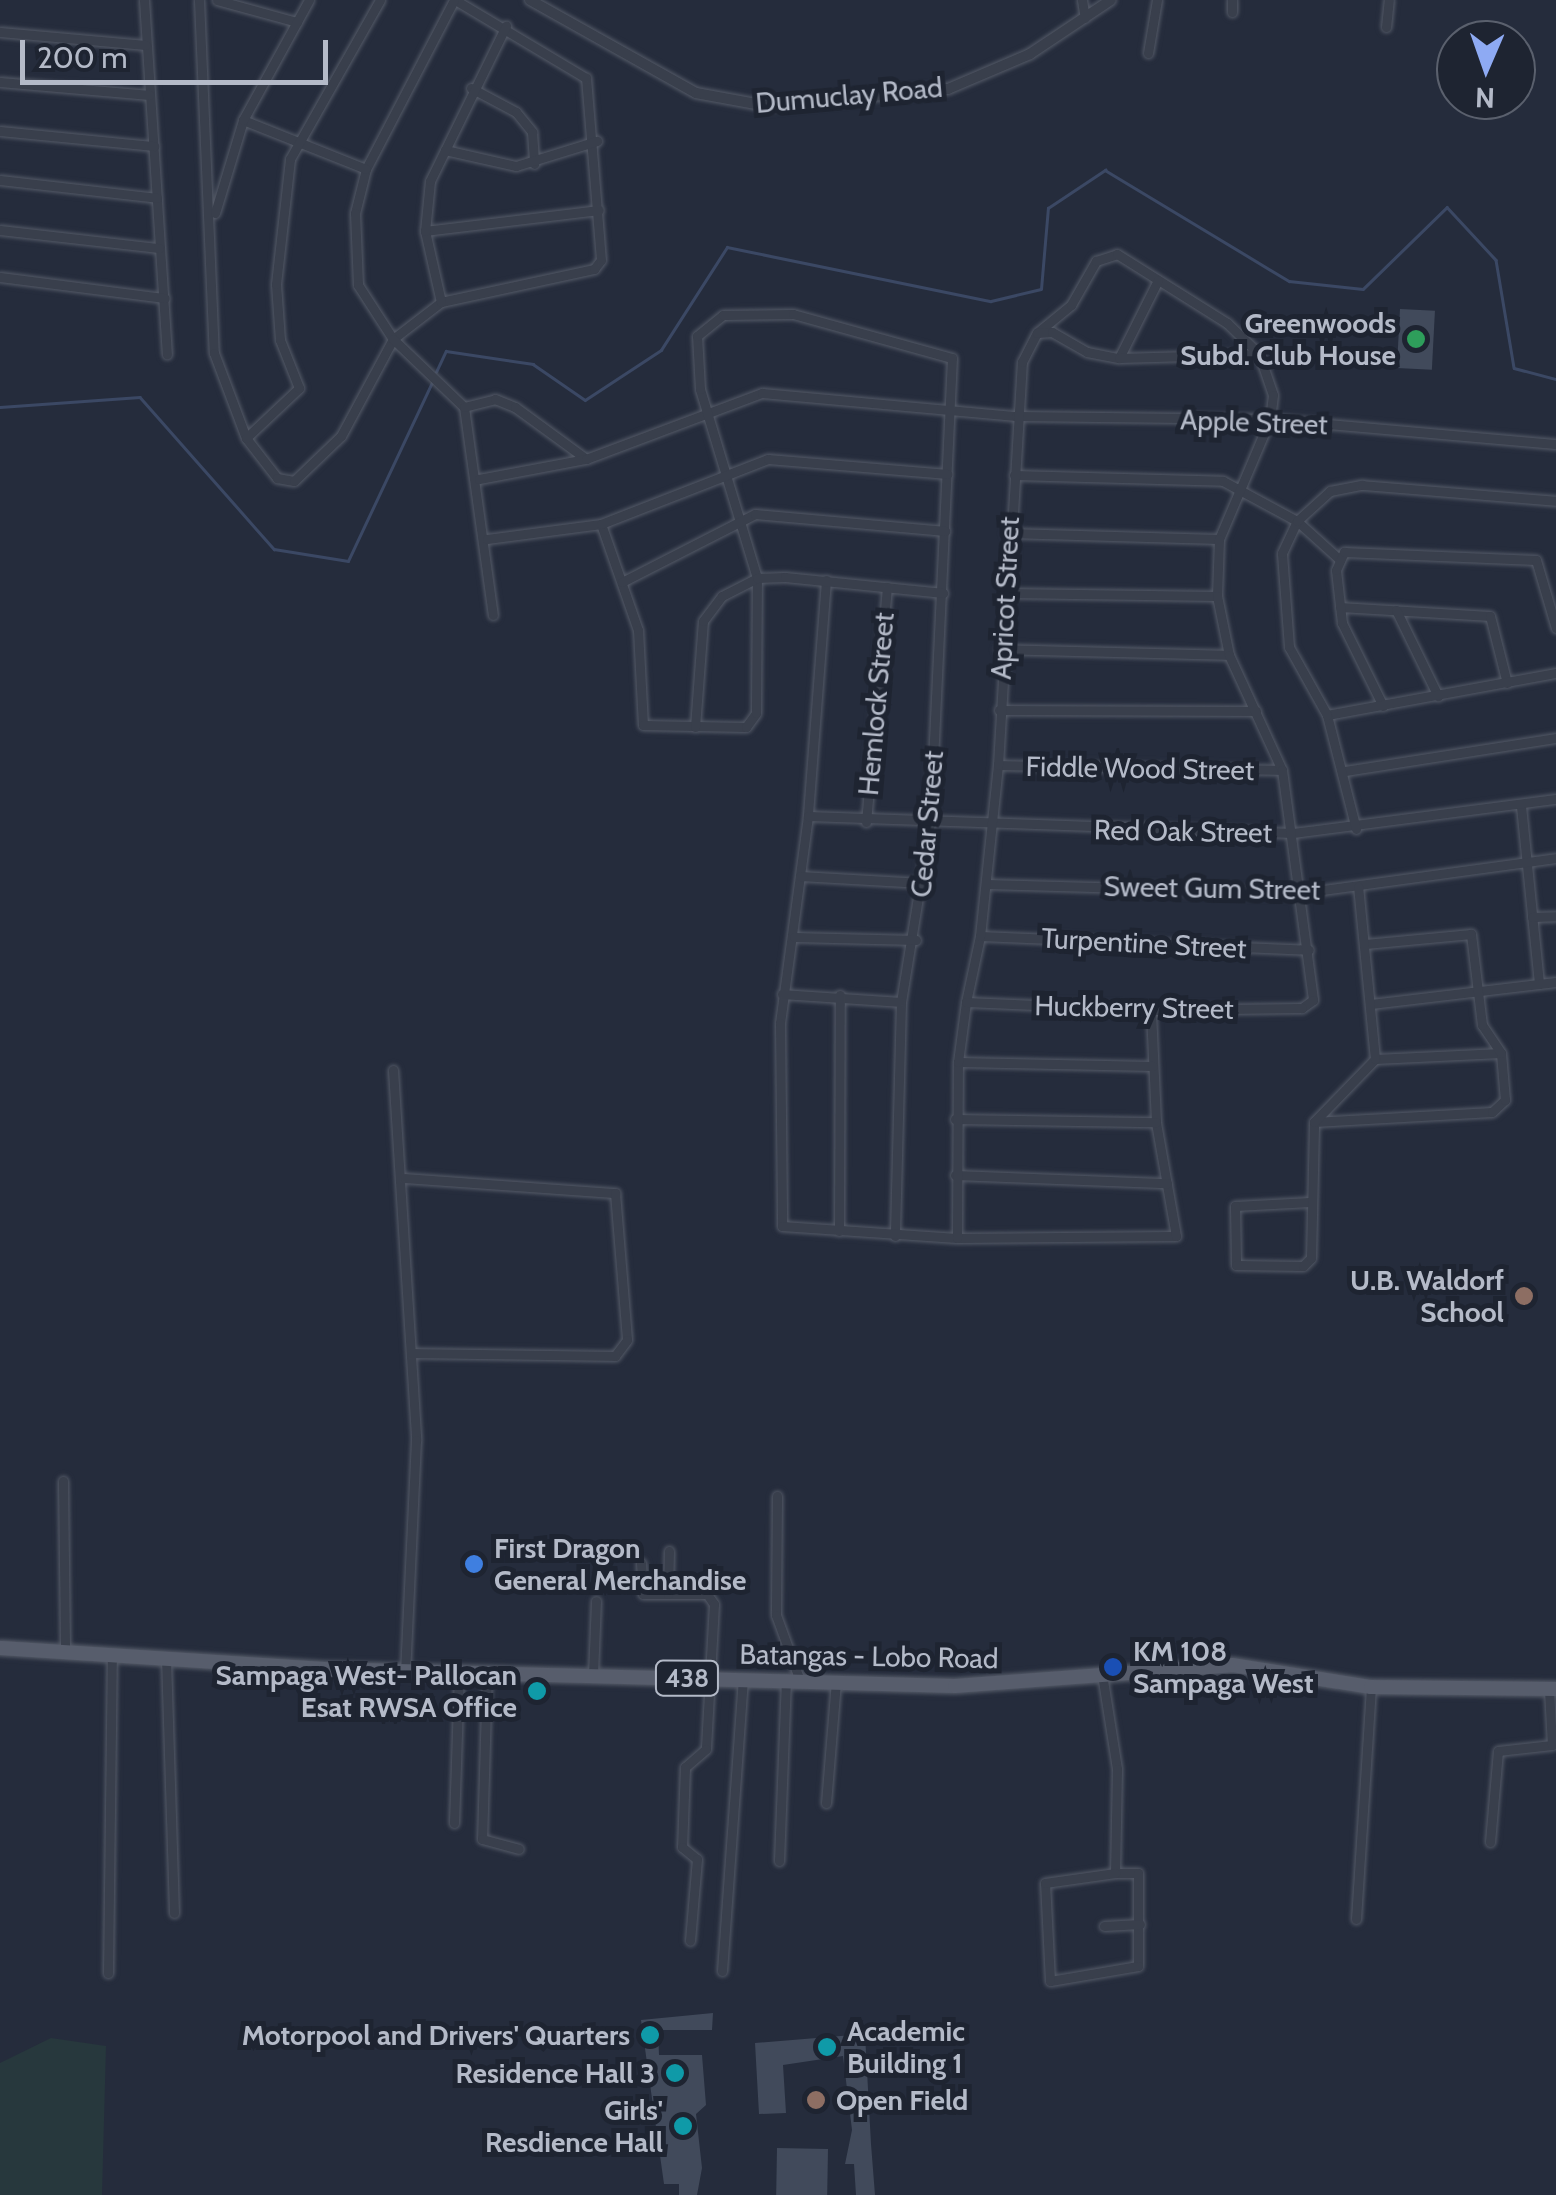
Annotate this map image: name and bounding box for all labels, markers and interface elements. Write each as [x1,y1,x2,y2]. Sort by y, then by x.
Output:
scale bar [25,20,332,82]
north arrow [1436,20,1536,120]
text: 200 m [37,39,128,76]
street label: Dumuclay Road [754,70,944,120]
text: N [1475,81,1496,115]
place label: Greenwoods Subd. Club House [1180,306,1396,372]
marker: Greenwoods Subd. Club House [1405,328,1427,350]
street label: Apple Street [1180,403,1328,441]
street label: Apricot Street [984,516,1026,680]
street label: Hemlock Street [851,611,901,797]
street label: Cedar Street [904,749,950,899]
street label: Fiddle Wood Street [1025,749,1255,787]
street label: Red Oak Street [1094,813,1272,849]
street label: Sweet Gum Street [1103,869,1321,907]
street label: Turpentine Street [1041,921,1247,965]
street label: Huckberry Street [1034,988,1234,1026]
place label: U.B. Waldorf School [1350,1263,1504,1329]
marker: U.B. Waldorf School [1513,1285,1535,1307]
place label: First Dragon General Merchandise [494,1531,746,1597]
marker: First Dragon General Merchandise [463,1553,485,1575]
place label: KM 108 Sampaga West [1133,1634,1314,1700]
street label: Batangas - Lobo Road [739,1637,999,1675]
marker: KM 108 Sampaga West [1102,1656,1124,1678]
place label: Sampaga West- Pallocan Esat RWSA Office [216,1658,517,1724]
road number: 438 [654,1658,720,1698]
marker: Sampaga West- Pallocan Esat RWSA Office [526,1680,548,1702]
place label: Academic Building 1 [847,2014,965,2080]
place label: Motorpool and Drivers' Quarters [242,2018,630,2052]
marker: Motorpool and Drivers' Quarters [639,2024,661,2046]
marker: Academic Building 1 [816,2036,838,2058]
place label: Residence Hall 3 [456,2056,655,2090]
marker: Residence Hall 3 [664,2062,686,2084]
place label: Open Field [836,2083,968,2117]
marker: Open Field [805,2089,827,2111]
place label: Girls' Resdience Hall [485,2093,663,2159]
marker: Girls' Resdience Hall [672,2115,694,2137]

